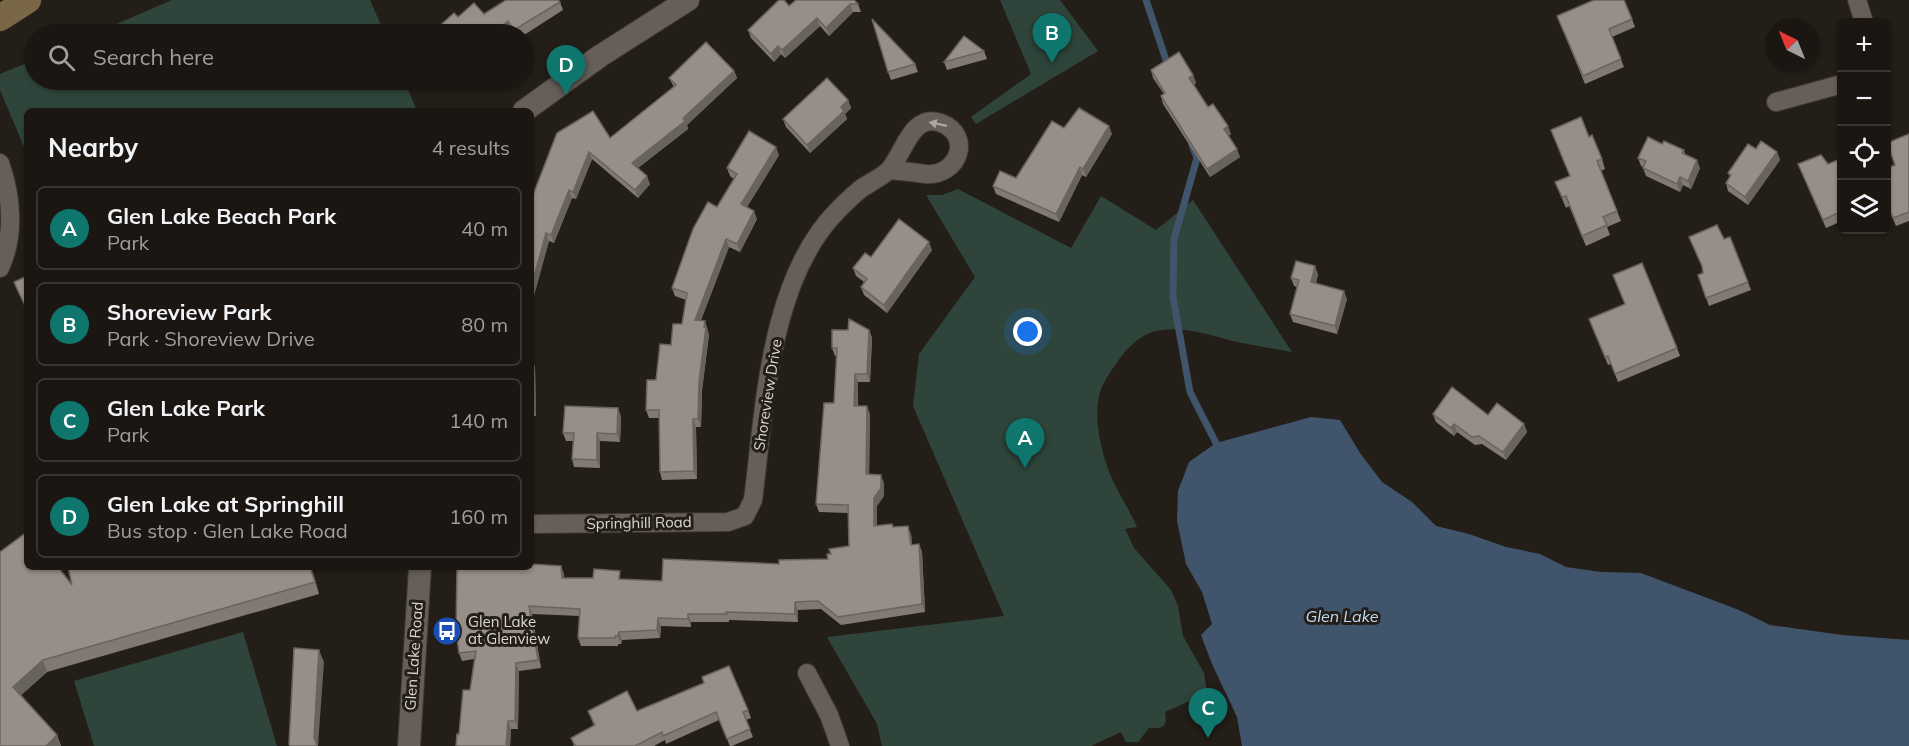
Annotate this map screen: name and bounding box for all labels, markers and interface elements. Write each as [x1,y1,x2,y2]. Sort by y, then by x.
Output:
pin: B [1032,14,1072,63]
north arrow [1765,18,1819,72]
map controls [1837,18,1891,234]
button: + [1837,18,1891,72]
search box [24,24,534,90]
icon: search [45,41,78,74]
text: Search here [93,43,214,71]
pin: D [546,46,586,95]
button: − [1837,72,1891,126]
one-way arrow [928,119,947,128]
button: locate [1837,126,1891,180]
text: Nearby [48,131,138,164]
text: 4 results [432,135,510,160]
button: layers [1837,180,1891,234]
text: Glen Lake Beach Park [107,202,336,230]
text: A [62,216,77,241]
text: 40 m [461,216,508,241]
text: Park [107,230,149,255]
text: Shoreview Park [107,298,271,326]
text: B [63,312,76,337]
text: 80 m [461,312,508,337]
your location [1013,317,1042,346]
text: Park · Shoreview Drive [107,326,315,351]
street label: Shoreview Drive [749,338,786,452]
text: Glen Lake Park [107,394,265,422]
text: C [63,408,76,433]
text: 140 m [449,408,508,433]
pin: A [1006,418,1044,468]
text: Park [107,422,149,447]
text: Glen Lake at Springhill [107,490,344,518]
text: D [62,504,77,529]
text: 160 m [449,504,508,529]
street label: Springhill Road [586,512,692,533]
text: Bus stop · Glen Lake Road [107,518,348,543]
street label: Glen Lake Road [400,601,427,711]
water label: Glen Lake [1306,606,1379,626]
place label: Glen Lake at Glenview [468,612,550,648]
bus stop icon: Glen Lake at Glenview [431,615,463,647]
pin: C [1188,688,1228,738]

